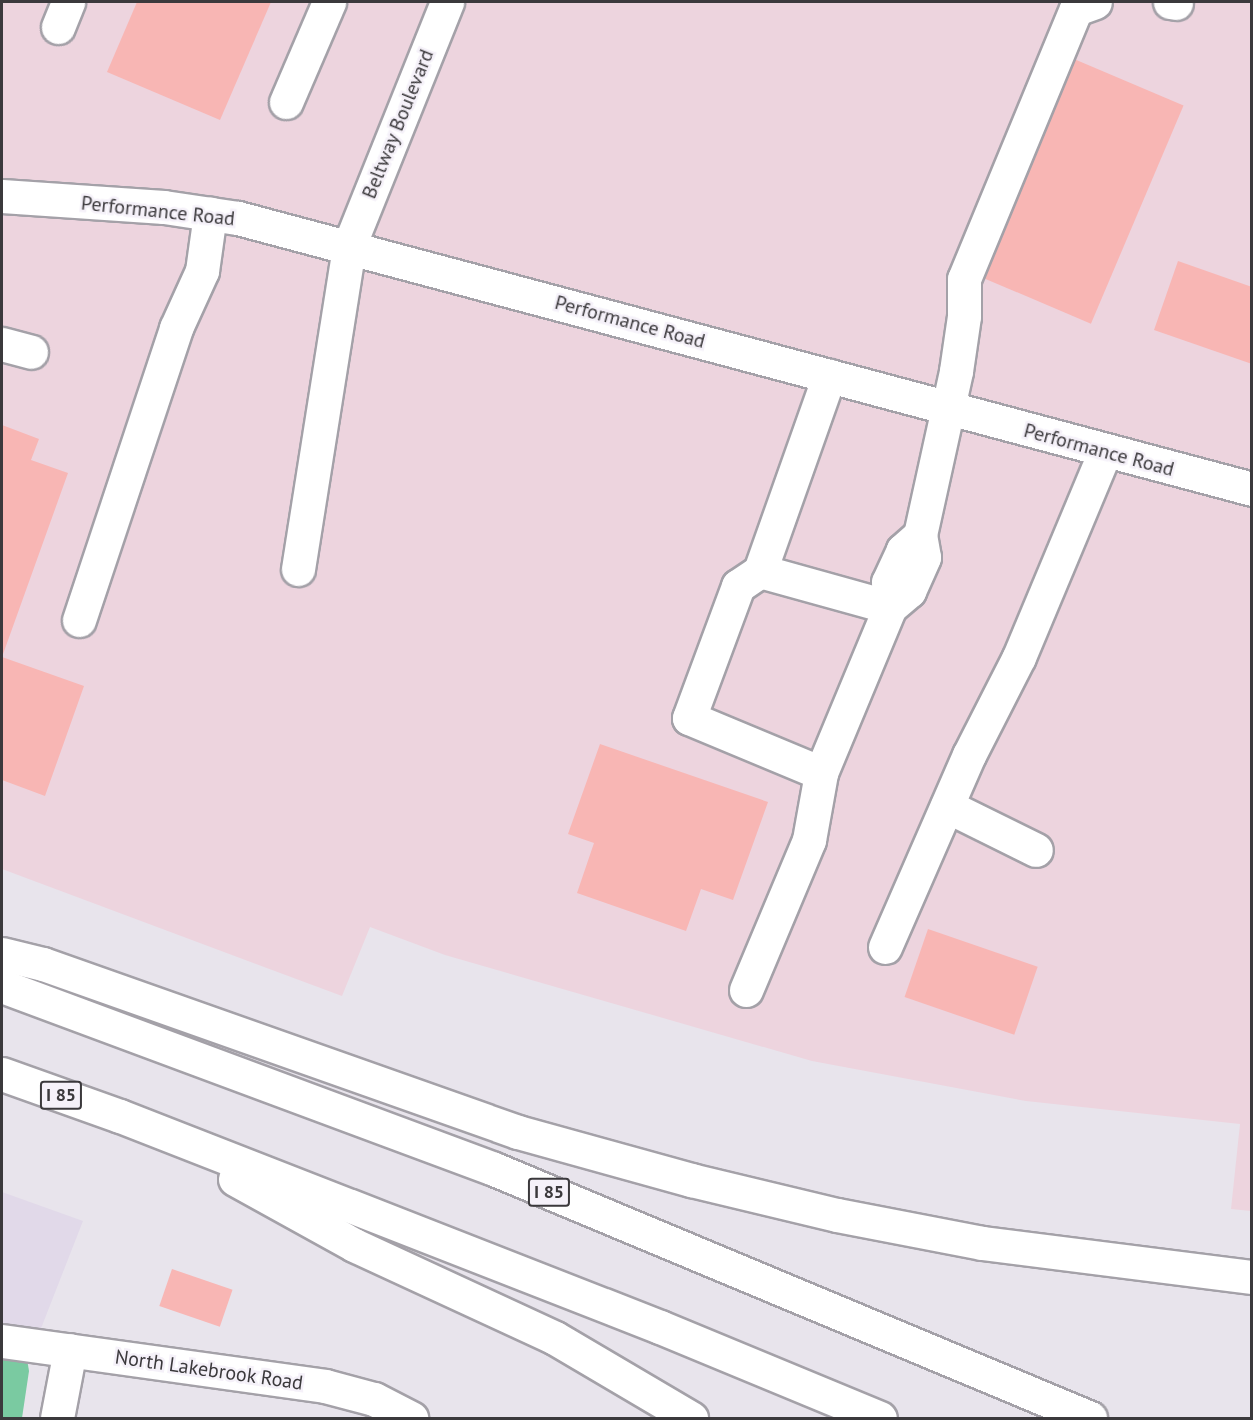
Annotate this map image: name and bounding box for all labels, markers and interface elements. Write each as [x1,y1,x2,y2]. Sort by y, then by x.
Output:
street label: Beltway Boulevard [357,46,439,202]
street label: Performance Road [80,191,236,231]
street label: Performance Road [552,290,708,354]
street label: Performance Road [1021,418,1177,482]
road number: I 85 [38,1080,84,1110]
road number: I 85 [526,1177,572,1207]
street label: North Lakebrook Road [113,1345,305,1395]

